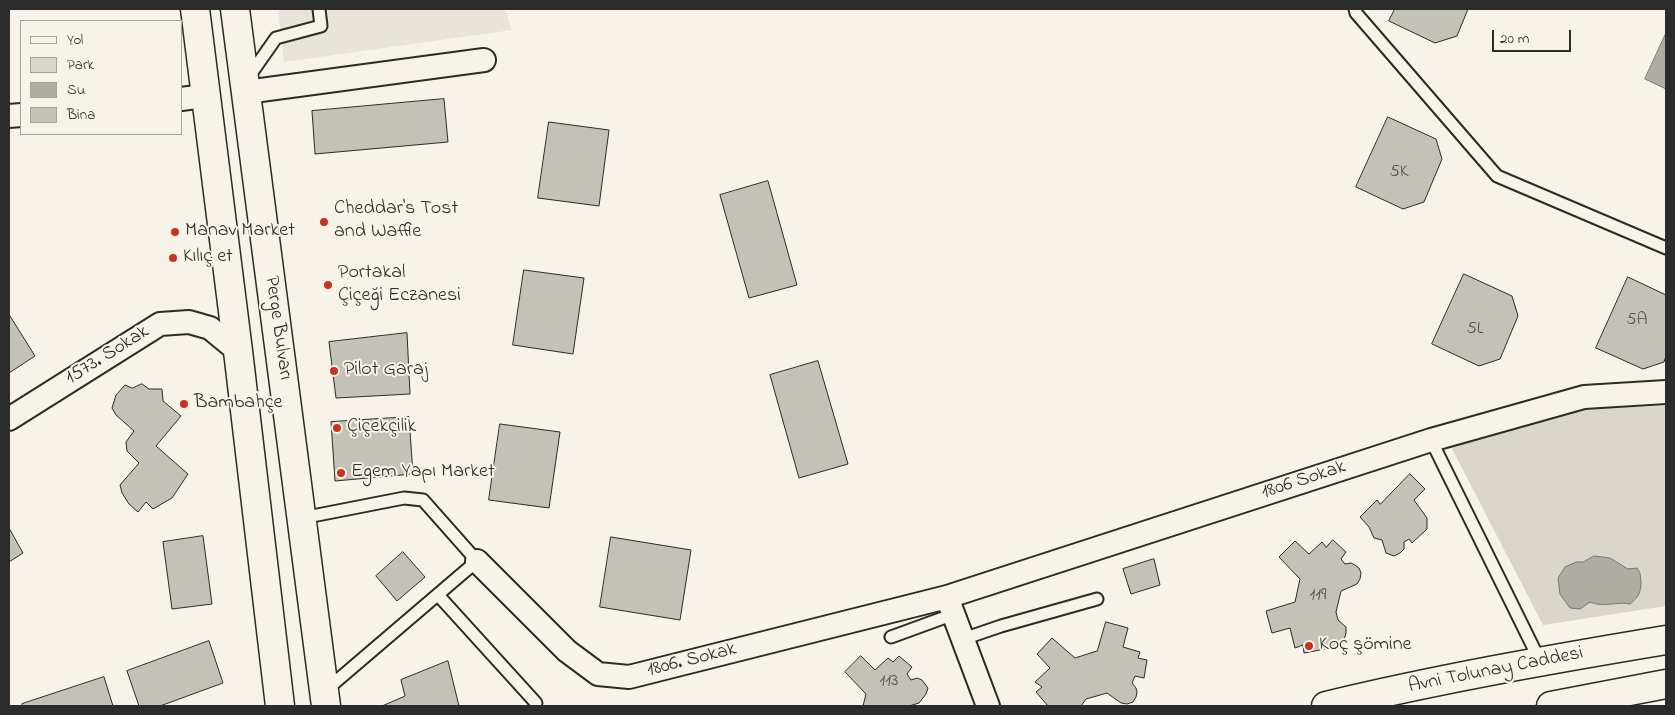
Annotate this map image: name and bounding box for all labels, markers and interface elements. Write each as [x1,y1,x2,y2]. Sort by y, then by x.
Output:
legend [20,20,182,135]
scale bar [1495,20,1574,52]
text: 20 m [1500,28,1529,50]
text: Yol [67,29,83,51]
text: Park [67,54,94,76]
text: Su [67,79,85,101]
text: Bina [67,104,95,126]
house number: 5K [1389,162,1409,184]
place label: Cheddar's Tost and Waffle [334,198,458,245]
marker: Cheddar's Tost and Waffle [318,216,330,228]
place label: Manav Market [185,220,295,244]
marker: Manav Market [169,226,181,238]
place label: Kılıç et [183,246,233,270]
marker: Kılıç et [167,252,179,264]
place label: Portakal Çiçeği Eczanesi [338,262,461,309]
street label: Perge Bulvarı [258,274,296,382]
marker: Portakal Çiçeği Eczanesi [322,279,334,291]
house number: 5A [1626,310,1648,332]
house number: 5L [1467,319,1483,341]
street label: 1573. Sokak [62,321,154,391]
place label: Pilot Garaj [344,359,428,383]
marker: Pilot Garaj [328,365,340,377]
place label: Bambahçe [194,392,282,416]
marker: Bambahçe [178,398,190,410]
place label: Çiçekçilik [347,416,416,440]
marker: Çiçekçilik [331,422,343,434]
street label: 1806 Sokak [1259,456,1349,506]
place label: Egem Yapı Market [351,461,495,485]
marker: Egem Yapı Market [335,467,347,479]
house number: 119 [1310,585,1326,607]
place label: Koç şömine [1319,634,1411,658]
street label: 1806. Sokak [645,638,739,684]
marker: Koç şömine [1303,640,1315,652]
street label: Avni Tolunay Caddesi [1407,642,1585,700]
house number: 113 [880,671,898,693]

